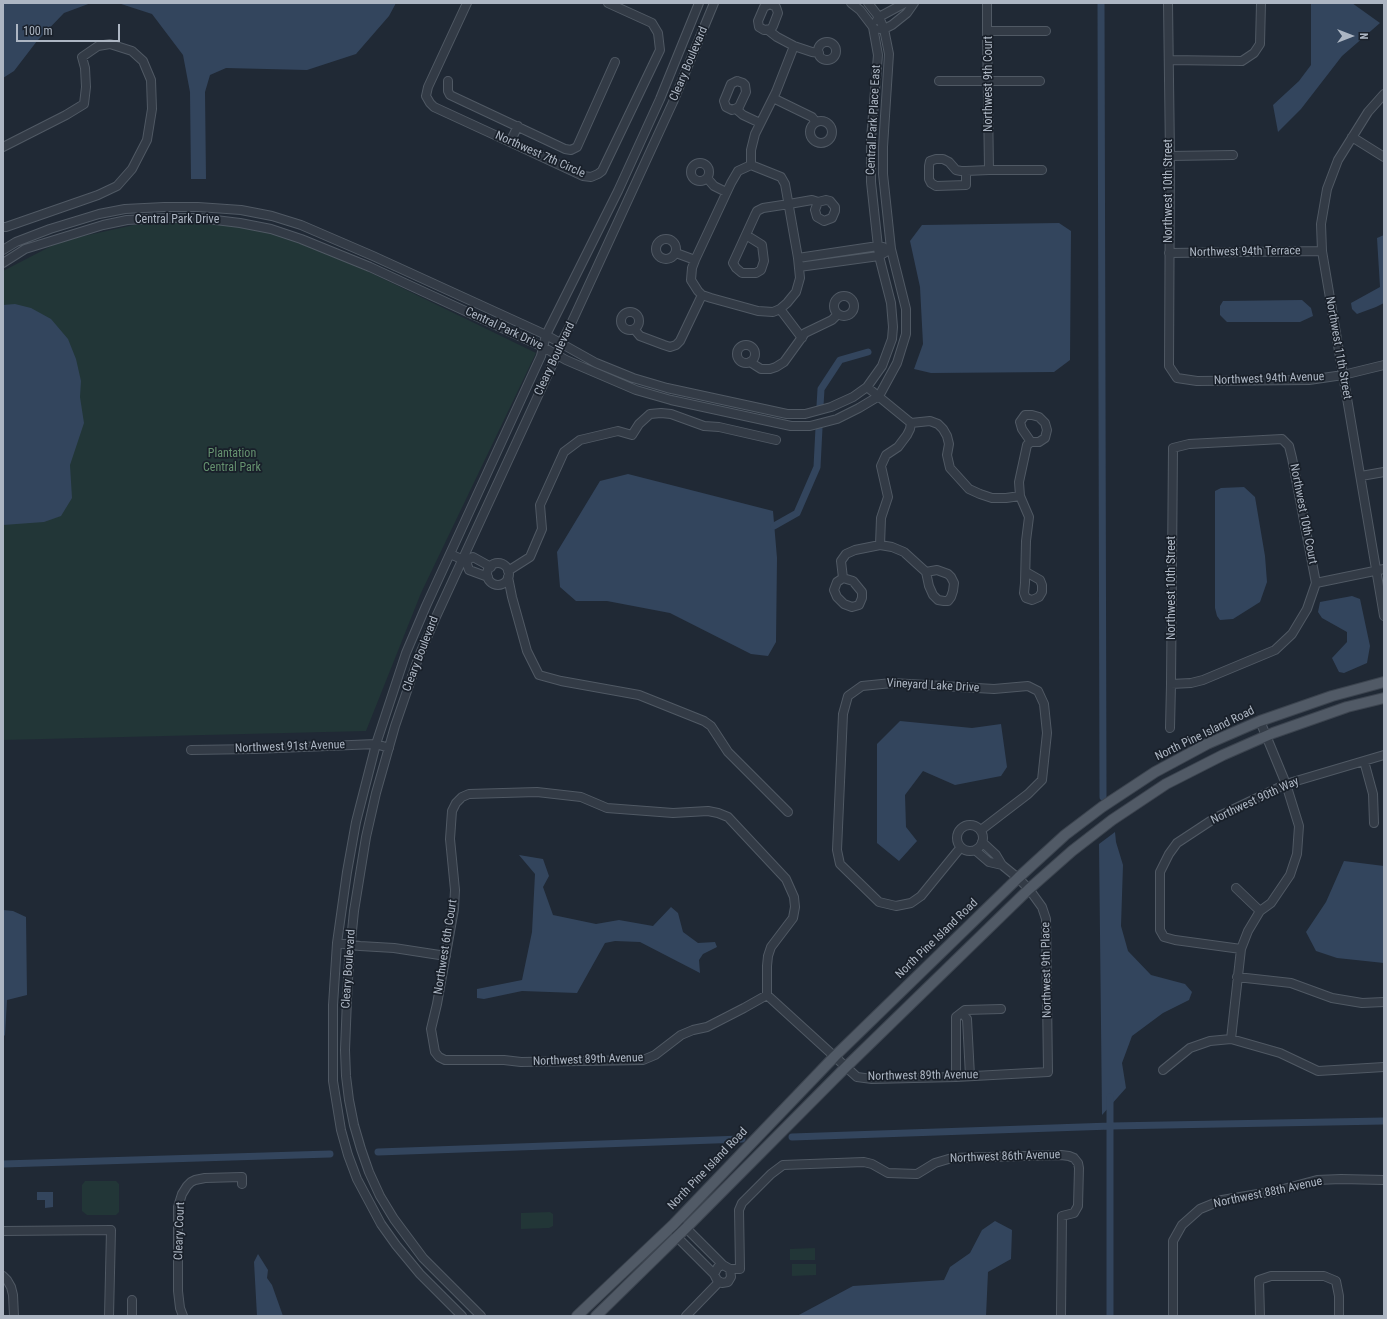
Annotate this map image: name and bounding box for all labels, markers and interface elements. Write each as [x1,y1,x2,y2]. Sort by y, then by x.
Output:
scale bar [18,16,122,42]
north arrow [1331,16,1371,56]
text: 100 m [23,24,53,38]
street label: Cleary Boulevard [667,25,711,103]
text: N [1357,33,1370,39]
street label: Northwest 9th Court [982,36,996,132]
street label: Central Park Place East [864,64,884,176]
street label: Northwest 7th Circle [493,129,587,181]
street label: Northwest 10th Street [1162,139,1176,243]
street label: Central Park Drive [135,213,219,227]
street label: Northwest 94th Terrace [1189,244,1301,260]
street label: Northwest 11th Street [1322,296,1354,400]
street label: Central Park Drive [463,305,545,353]
street label: Cleary Boulevard [532,320,578,398]
street label: Northwest 94th Avenue [1214,370,1324,388]
park label: Plantation Central Park [203,447,261,475]
street label: Northwest 10th Court [1286,463,1320,565]
street label: Northwest 10th Street [1165,536,1179,640]
street label: Cleary Boulevard [400,614,442,694]
street label: Vineyard Lake Drive [886,676,980,696]
street label: North Pine Island Road [1153,704,1257,764]
street label: Northwest 91st Avenue [235,738,345,756]
street label: Northwest 90th Way [1209,774,1301,828]
street label: North Pine Island Road [893,896,981,982]
street label: Northwest 6th Court [431,898,461,996]
street label: Northwest 9th Place [1039,922,1055,1018]
street label: Cleary Boulevard [339,929,359,1009]
street label: Northwest 89th Avenue [533,1051,643,1069]
street label: Northwest 89th Avenue [868,1068,978,1084]
street label: North Pine Island Road [665,1125,751,1213]
street label: Northwest 86th Avenue [950,1148,1060,1166]
street label: Northwest 88th Avenue [1212,1174,1324,1212]
street label: Cleary Court [172,1201,188,1261]

